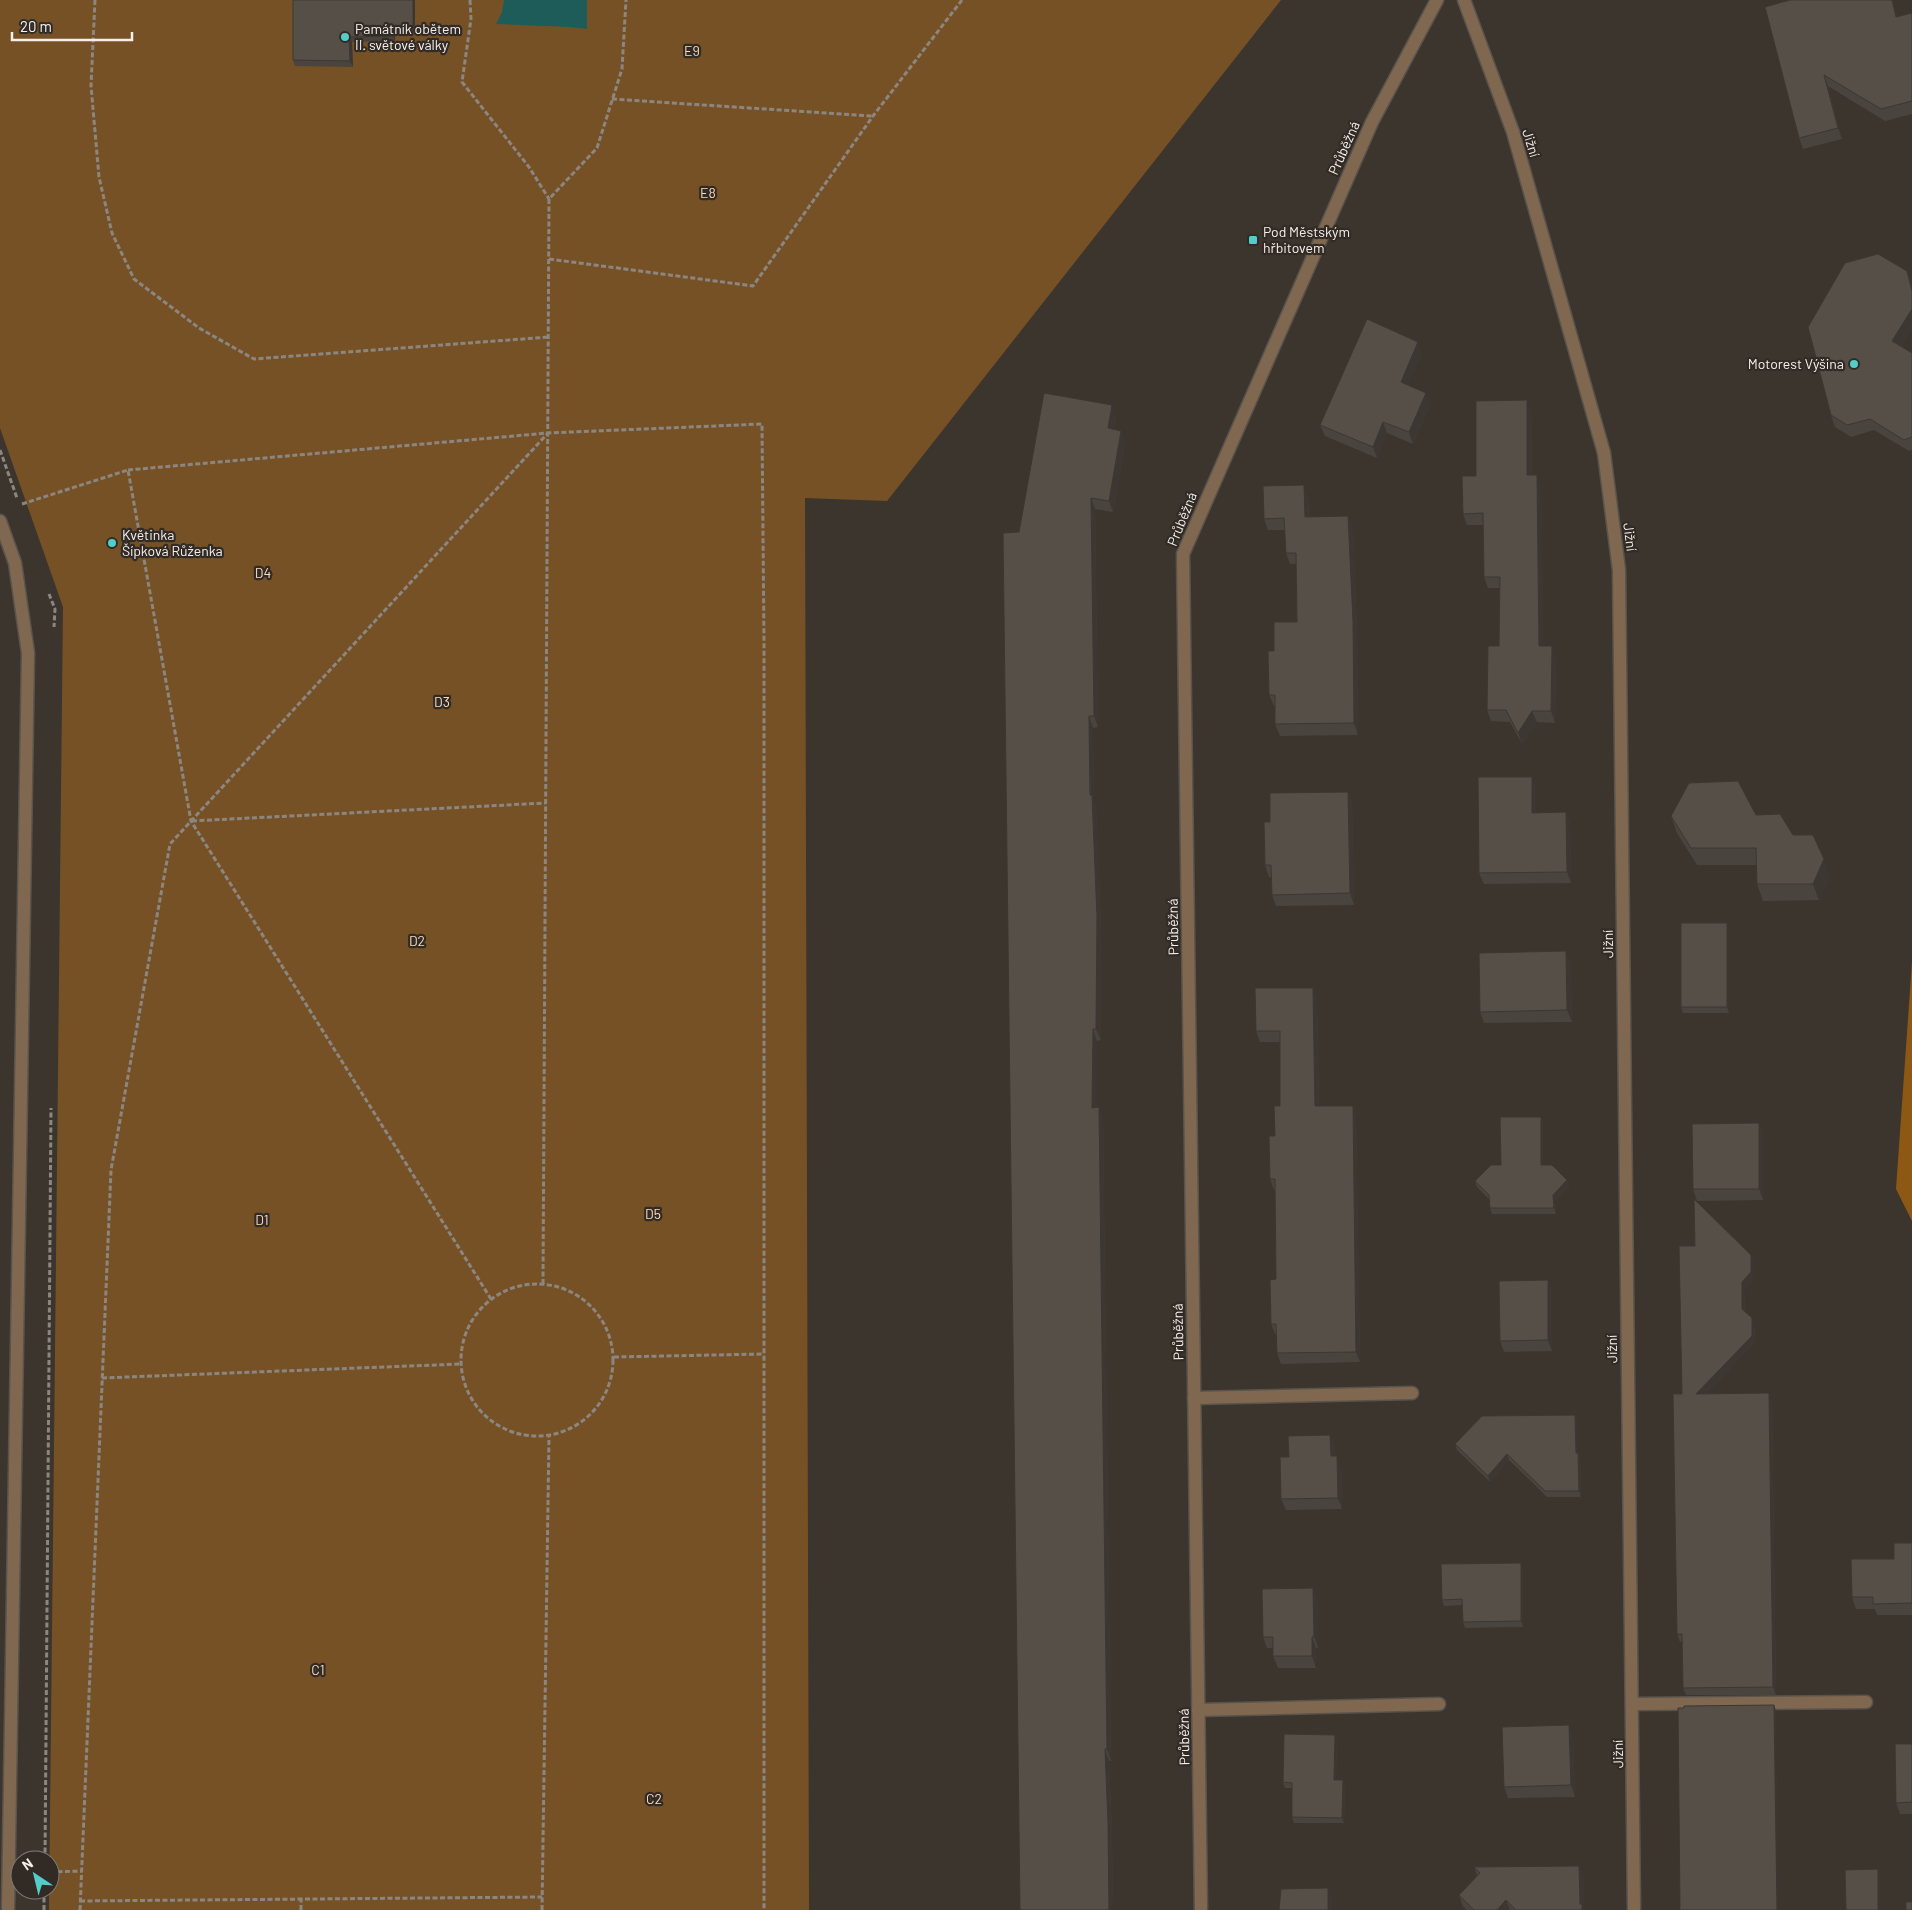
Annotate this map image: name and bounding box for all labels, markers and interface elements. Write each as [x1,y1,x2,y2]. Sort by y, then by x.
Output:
scale bar [12,10,132,42]
text: 20 m [20,17,52,35]
place label: Památník obětem II. světové války [355,20,461,53]
marker: Památník obětem II. světové války [339,31,351,43]
park label: E9 [684,42,700,59]
street label: Průběžná [1324,118,1363,177]
street label: Jižní [1519,127,1544,159]
park label: E8 [700,184,716,201]
place label: Pod Městským hřbitovem [1263,223,1350,256]
marker: Pod Městským hřbitovem [1247,234,1259,246]
place label: Motorest Výšina [1748,355,1844,372]
marker: Motorest Výšina [1848,358,1860,370]
street label: Průběžná [1163,489,1200,548]
street label: Jižní [1620,522,1641,552]
place label: Květinka Šípková Růženka [122,526,223,559]
marker: Květinka Šípková Růženka [106,537,118,549]
park label: D4 [255,564,271,581]
park label: D3 [434,693,450,710]
street label: Průběžná [1164,898,1181,956]
street label: Jižní [1599,930,1616,958]
park label: D2 [409,932,425,949]
park label: D5 [645,1205,661,1222]
park label: D1 [255,1211,269,1228]
street label: Průběžná [1169,1303,1186,1361]
street label: Jižní [1603,1335,1620,1363]
park label: C1 [311,1661,325,1678]
street label: Průběžná [1175,1708,1192,1766]
street label: Jižní [1609,1740,1626,1768]
park label: C2 [646,1790,662,1807]
north arrow [10,1850,60,1900]
text: N [19,1854,36,1874]

